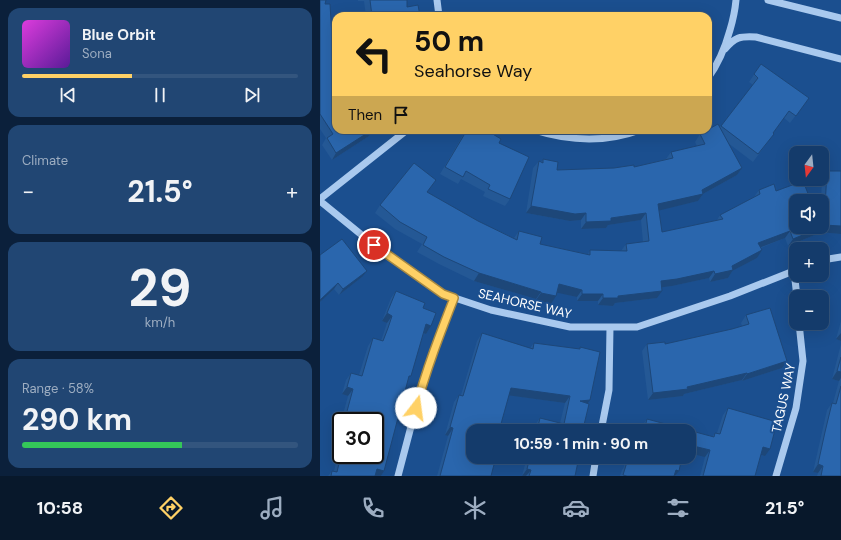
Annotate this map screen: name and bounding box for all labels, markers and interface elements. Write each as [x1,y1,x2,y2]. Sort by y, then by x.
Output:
text: 50 m [414,23,484,60]
text: Blue Orbit [82,25,156,45]
icon: left [348,28,400,80]
text: Sona [82,45,112,62]
text: Seahorse Way [414,59,532,83]
icon: previous [57,84,79,106]
icon: pause [149,84,171,106]
icon: next [241,84,263,106]
icon: arrive [390,104,412,126]
text: Then [348,105,382,125]
north arrow [789,146,829,186]
map controls [789,146,829,330]
text: Climate [22,152,68,169]
text: 21.5° [127,172,193,211]
text: − [22,177,34,206]
text: + [286,177,298,206]
button: sound [789,194,829,234]
pin [357,228,391,262]
icon: arrive [363,234,385,256]
button: + [789,242,829,282]
text: 29 [129,254,191,322]
street label: SEAHORSE WAY [476,284,574,323]
button: − [789,290,829,330]
text: km/h [145,314,175,331]
street label: TAGUS WAY [768,361,799,434]
text: Range · 58% [22,380,94,397]
position arrow [395,387,437,429]
text: 290 km [22,400,132,439]
speed limit sign: 30 [332,412,384,464]
text: 10:59 · 1 min · 90 m [514,434,648,454]
icon: directions [157,494,185,522]
icon: music [258,494,286,522]
icon: phone [359,494,387,522]
icon: climate [461,494,489,522]
icon: car [562,494,590,522]
icon: filters [664,494,692,522]
text: 10:58 [37,496,83,520]
text: 21.5° [765,496,804,520]

